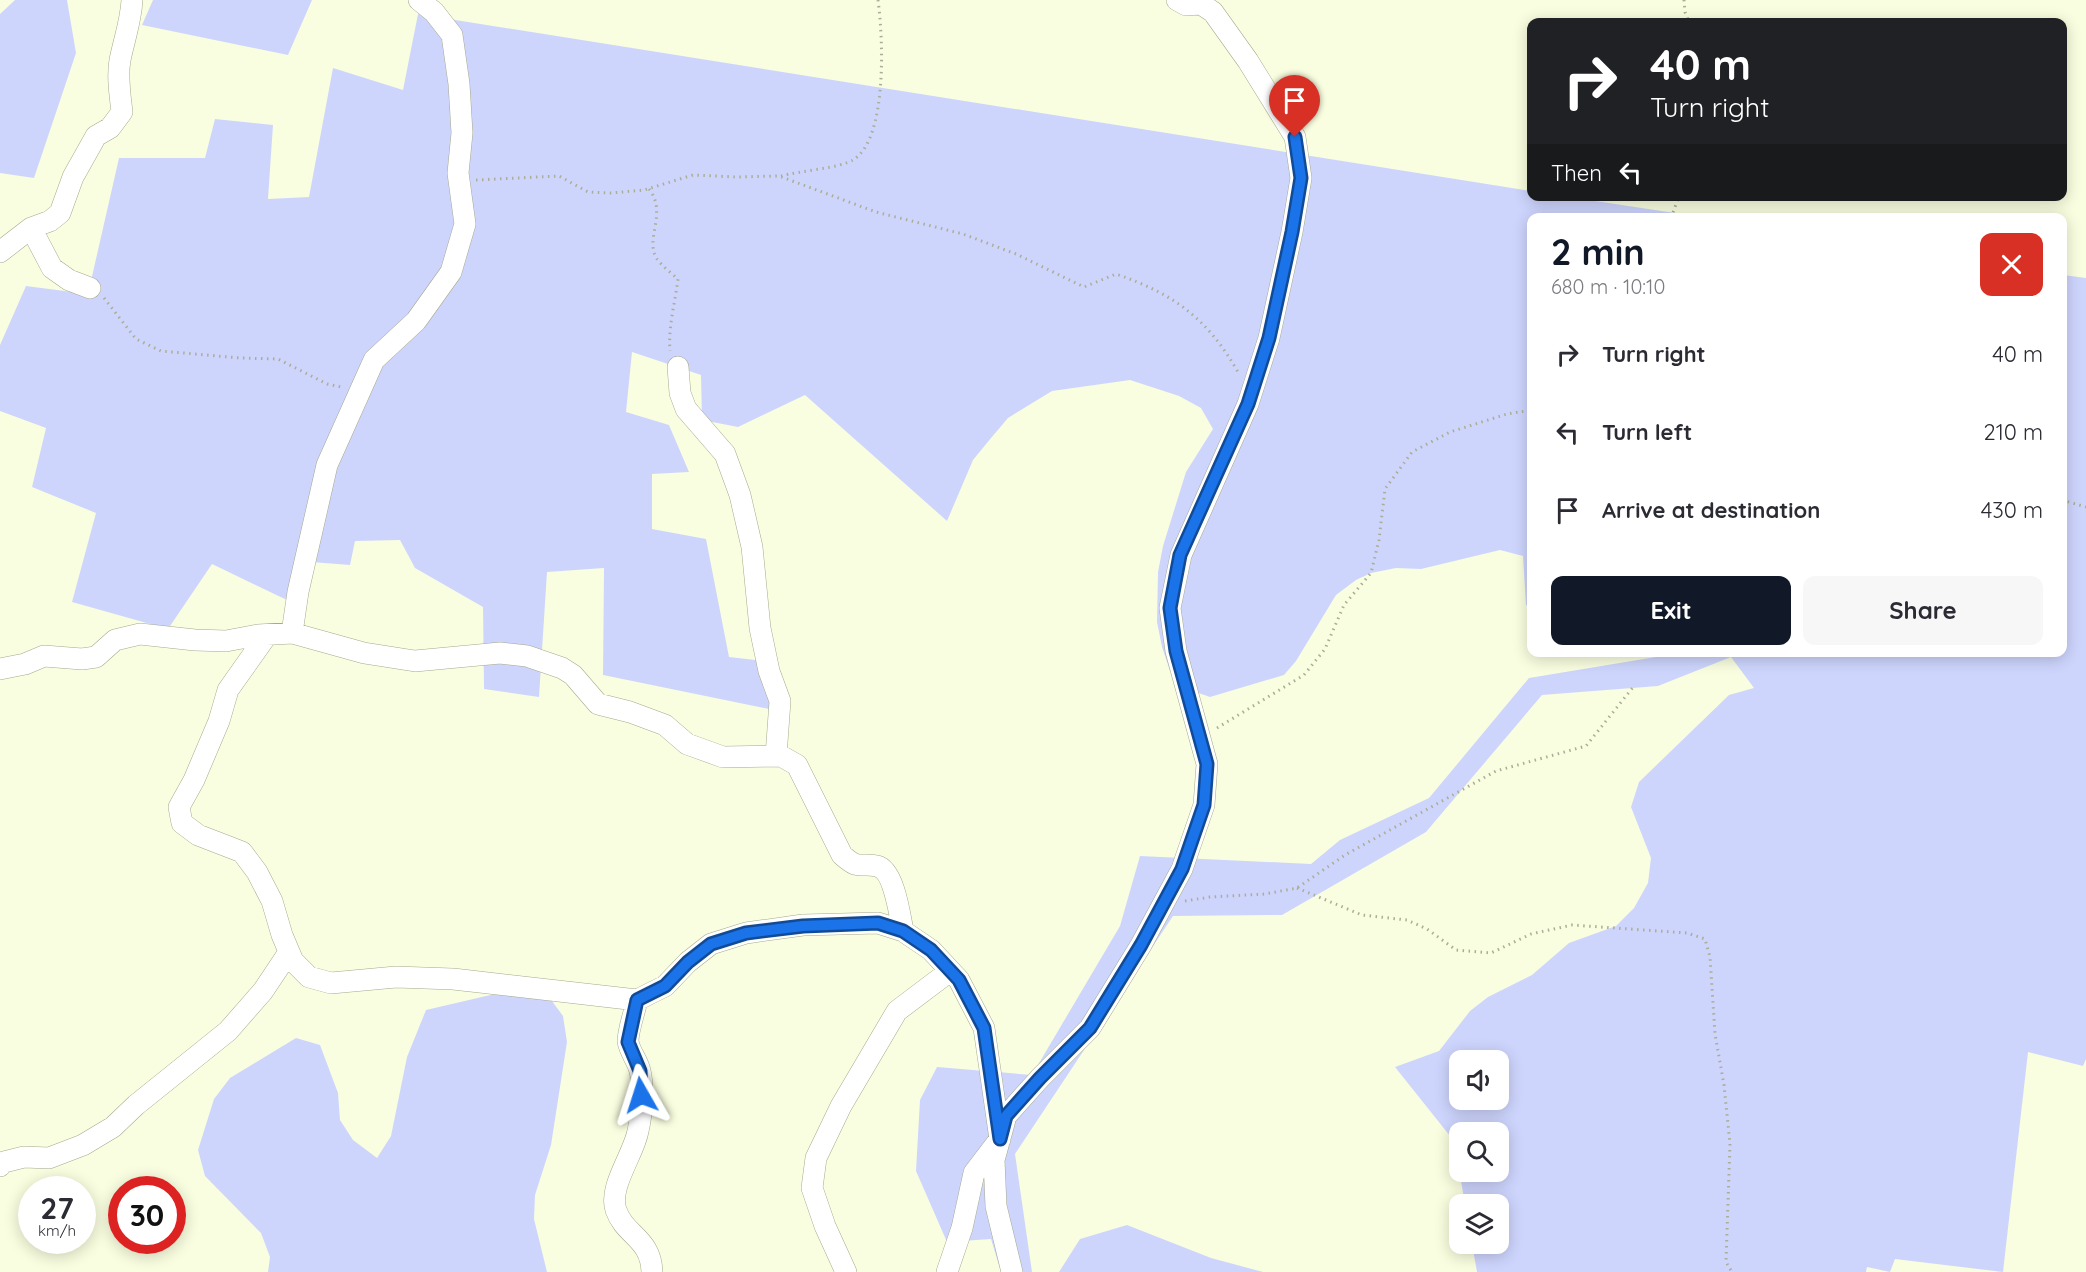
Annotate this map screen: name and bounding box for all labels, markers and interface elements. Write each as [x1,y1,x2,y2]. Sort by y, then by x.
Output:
text: 40 m [1650,38,1751,91]
icon: right [1551,42,1629,120]
pin [1269,75,1320,137]
icon: arrive [1278,84,1311,117]
text: Turn right [1650,90,1769,124]
icon: left [1614,156,1647,189]
text: Then [1551,159,1602,187]
text: 2 min [1551,229,1645,274]
button: close [1980,233,2043,296]
text: 680 m · 10:10 [1551,274,1665,299]
icon: right [1551,338,1584,371]
text: Turn right [1602,340,1706,368]
text: 40 m [1992,340,2043,368]
icon: left [1551,416,1584,449]
text: Turn left [1602,418,1692,446]
text: 210 m [1984,418,2043,446]
icon: arrive [1551,494,1584,527]
text: Arrive at destination [1602,496,1820,524]
text: 430 m [1981,496,2043,524]
button: Exit [1551,576,1791,645]
button: Share [1803,576,2043,645]
map controls [1449,1050,1509,1254]
button: sound [1449,1050,1509,1110]
position arrow [609,1063,673,1127]
button: search [1449,1122,1509,1182]
speed limit sign: 30 [108,1176,186,1254]
text: 27 [40,1189,74,1227]
button: layers [1449,1194,1509,1254]
text: km/h [38,1221,76,1240]

